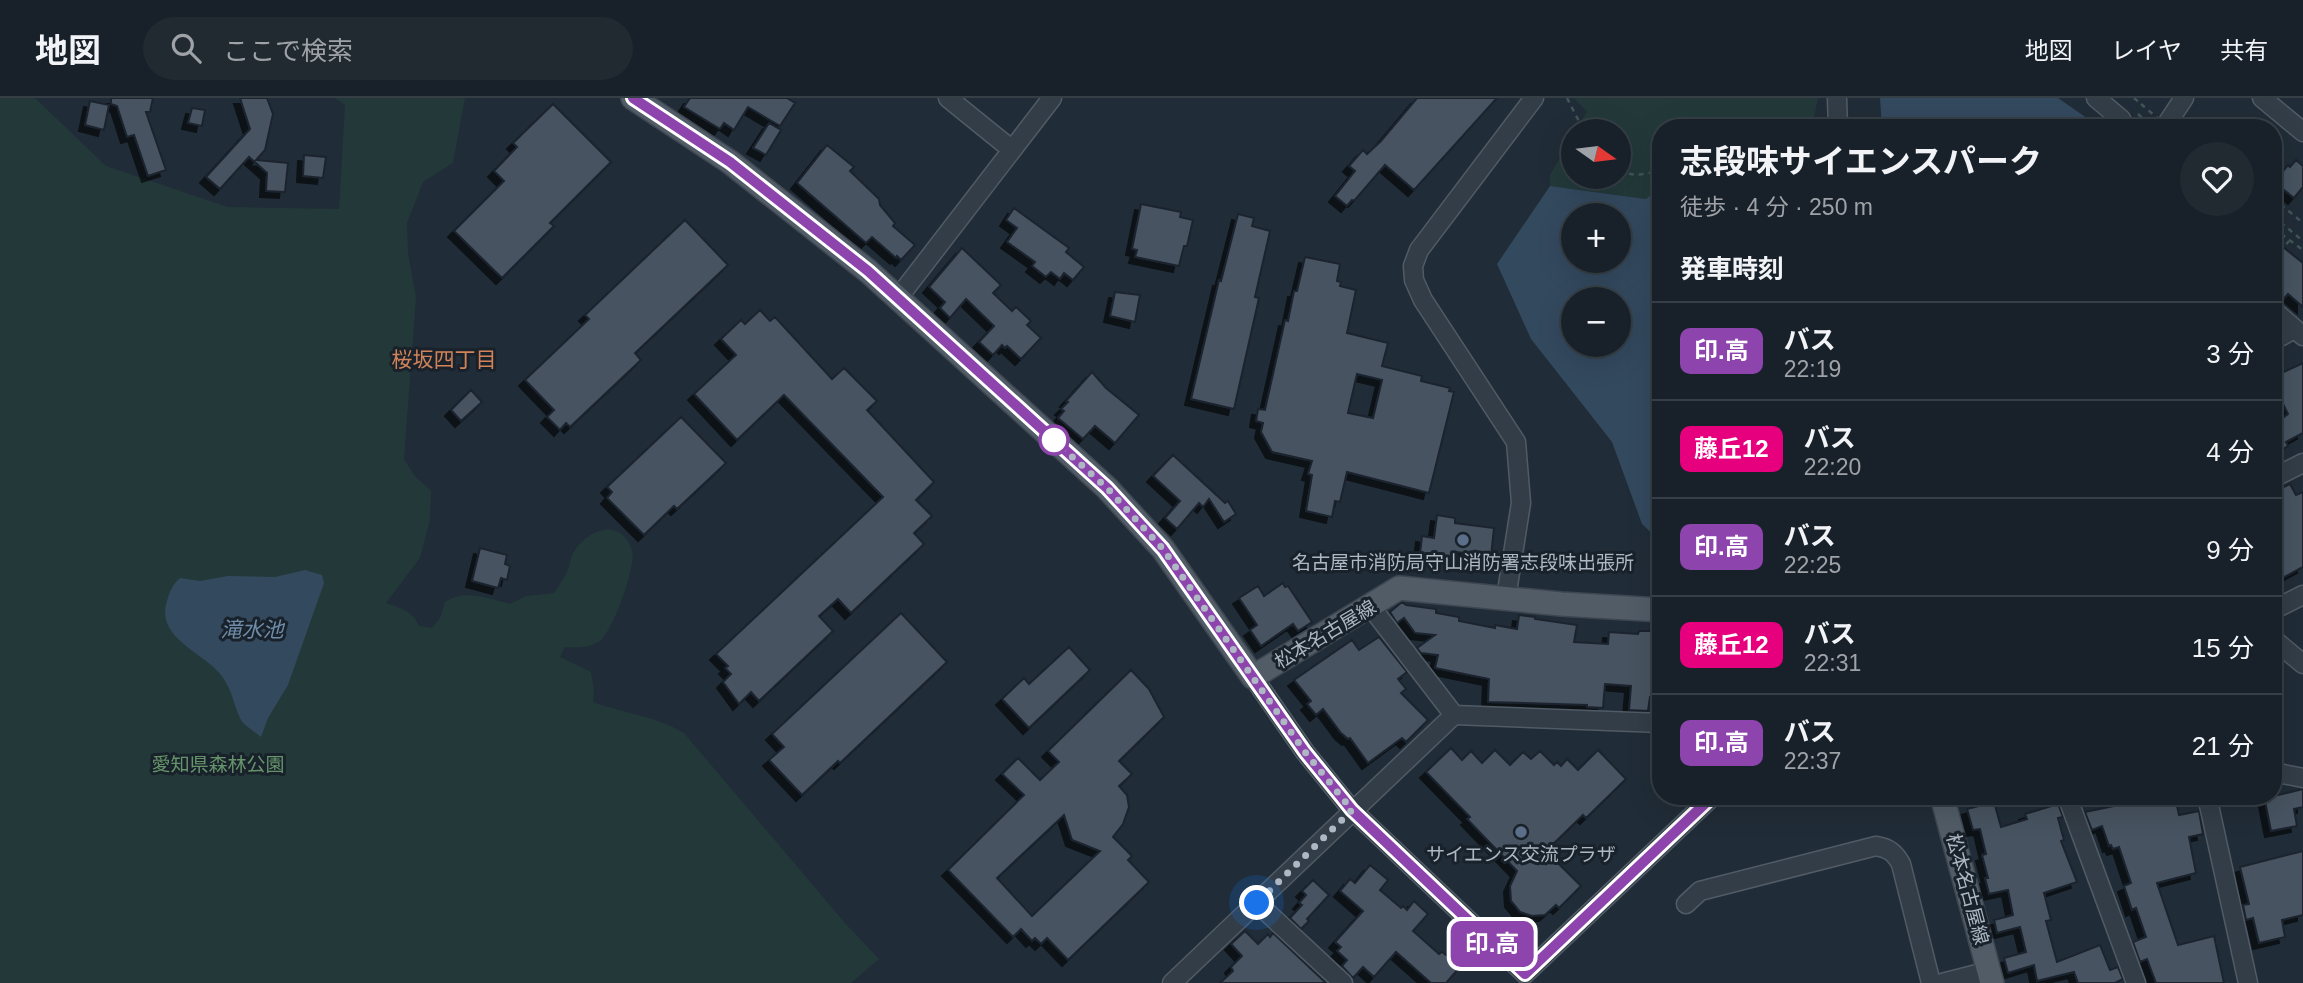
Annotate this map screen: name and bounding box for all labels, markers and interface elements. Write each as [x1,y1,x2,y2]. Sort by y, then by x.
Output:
search box [143,17,633,80]
icon: search [167,29,205,67]
text: 地図 [35,32,101,69]
text: ここで検索 [223,36,353,66]
text: 地図 [2025,37,2073,64]
text: レイヤ [2111,37,2182,64]
text: 共有 [2220,37,2268,64]
north arrow [1561,119,1631,189]
map controls [1561,119,1631,357]
button: heart [2180,142,2254,216]
text: 志段味サイエンスパーク [1680,143,2042,180]
text: 徒歩 · 4 分 · 250 m [1680,194,1873,220]
button: + [1561,203,1631,273]
text: 発車時刻 [1680,254,1784,284]
button: − [1561,287,1631,357]
text: バス [1784,325,1836,355]
text: 印.高 [1694,337,1749,364]
text: 3 分 [2206,339,2254,369]
district label: 桜坂四丁目 [392,348,497,371]
text: 22:19 [1784,356,1841,382]
text: バス [1804,423,1856,453]
unlabelled marker [1039,425,1069,455]
text: 藤丘12 [1694,435,1769,462]
text: 4 分 [2206,437,2254,467]
text: 22:20 [1804,454,1861,480]
text: バス [1784,521,1836,551]
marker: 名古屋市消防局守山消防署志段味出張所 [1455,532,1471,548]
text: 印.高 [1694,533,1749,560]
text: 9 分 [2206,535,2254,565]
place label: 名古屋市消防局守山消防署志段味出張所 [1292,552,1634,573]
text: 22:25 [1784,552,1841,578]
street label: 松本名古屋線 [1271,596,1380,673]
water label: 滝水池 [221,618,285,641]
text: バス [1804,619,1856,649]
text: 藤丘12 [1694,631,1769,658]
text: 15 分 [2192,633,2254,663]
text: 22:31 [1804,650,1861,676]
text: バス [1784,717,1836,747]
text: 印.高 [1694,729,1749,756]
text: 21 分 [2192,731,2254,761]
text: 22:37 [1784,748,1841,774]
park label: 愛知県森林公園 [151,754,285,775]
marker: サイエンス交流プラザ [1513,824,1529,840]
street label: 松本名古屋線 [1943,831,1992,947]
place label: サイエンス交流プラザ [1426,844,1616,865]
your location [1239,885,1274,920]
line badge: 印.高 [1452,921,1532,967]
text: 印.高 [1465,930,1519,957]

